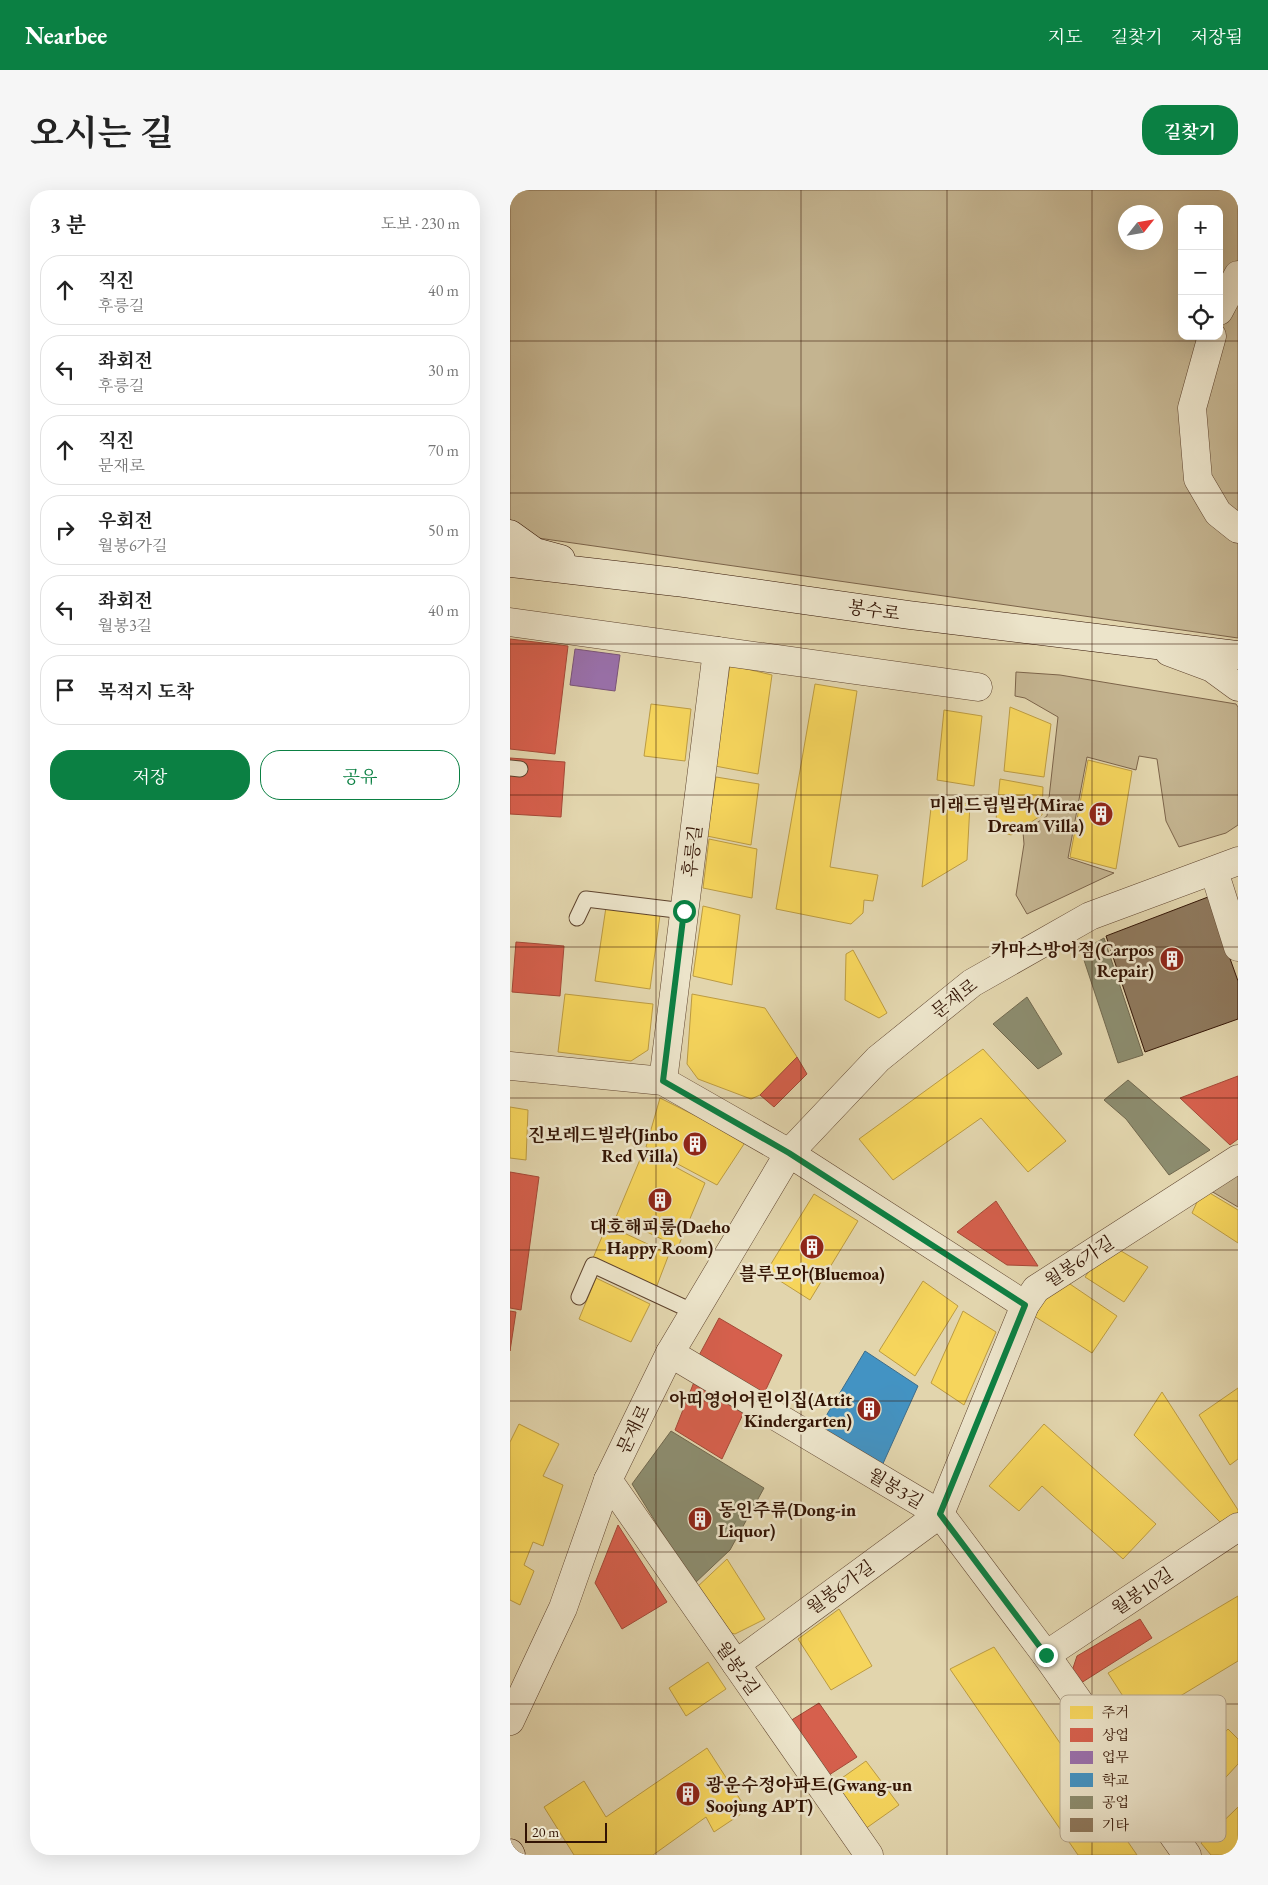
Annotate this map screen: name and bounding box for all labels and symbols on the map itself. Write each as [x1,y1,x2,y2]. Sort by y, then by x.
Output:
north arrow [1118,205,1163,250]
street label: 봉수로 [847,595,901,625]
place label: 미래드림빌라(Mirae Dream Villa) [930,793,1084,837]
building icon: 미래드림빌라(Mirae Dream Villa) [1088,801,1114,827]
street label: 후릉길 [677,824,707,878]
route start [673,900,696,923]
place label: 카마스방어점(Carpos Repair) [991,938,1154,982]
building icon: 카마스방어점(Carpos Repair) [1159,946,1185,972]
street label: 문재로 [926,973,982,1023]
place label: 진보레드빌라(Jinbo Red Villa) [528,1123,678,1167]
building icon: 진보레드빌라(Jinbo Red Villa) [682,1131,708,1157]
building icon: 대호해피룸(Daeho Happy Room) [647,1187,673,1213]
place label: 대호해피룸(Daeho Happy Room) [590,1215,730,1259]
street label: 월봉6가길 [1040,1230,1118,1292]
building icon: 블루모아(Bluemoa) [799,1234,825,1260]
place label: 블루모아(Bluemoa) [739,1262,885,1285]
place label: 아띠영어어린이집(Attit Kindergarten) [669,1388,852,1432]
building icon: 아띠영어어린이집(Attit Kindergarten) [856,1396,882,1422]
street label: 문재로 [611,1401,655,1457]
street label: 월봉3길 [864,1462,928,1514]
place label: 동인주류(Dong-in Liquor) [718,1498,856,1542]
building icon: 동인주류(Dong-in Liquor) [687,1506,713,1532]
street label: 월봉6가길 [802,1555,878,1619]
street label: 월봉10길 [1107,1562,1177,1620]
street label: 월봉2길 [711,1636,765,1700]
route end [1035,1644,1058,1667]
legend [1060,1695,1226,1842]
text: 주거 [1102,1703,1129,1721]
text: 상업 [1102,1726,1129,1744]
text: 업무 [1102,1748,1130,1766]
text: 학교 [1102,1771,1130,1789]
place label: 광운수정아파트(Gwang-un Soojung APT) [706,1773,912,1817]
building icon: 광운수정아파트(Gwang-un Soojung APT) [675,1781,701,1807]
text: 공업 [1102,1793,1129,1811]
text: 기타 [1102,1816,1130,1834]
scale bar [525,1820,608,1843]

